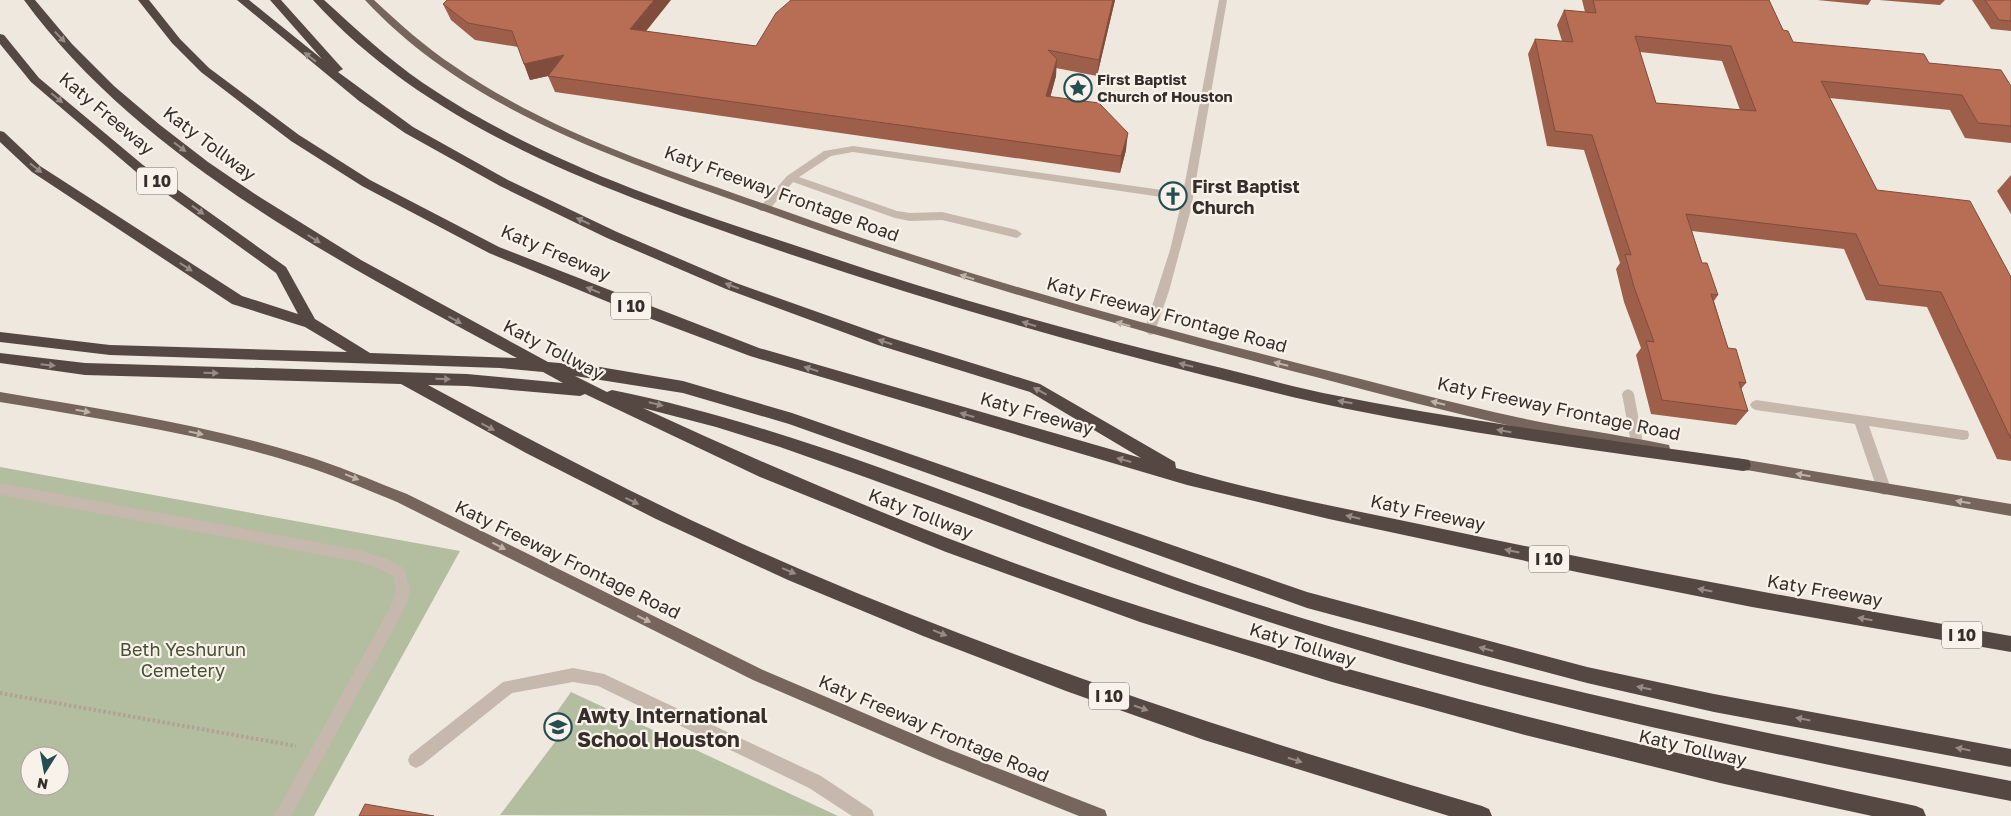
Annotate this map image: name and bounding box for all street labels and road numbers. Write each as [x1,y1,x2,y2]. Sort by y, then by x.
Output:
street label: Katy Freeway [55,67,159,159]
street label: Katy Tollway [159,101,261,185]
street label: Katy Freeway Frontage Road [662,140,902,246]
road number: I 10 [137,168,177,195]
street label: Katy Freeway [498,219,614,285]
street label: Katy Freeway Frontage Road [1044,271,1290,357]
road number: I 10 [611,292,651,320]
street label: Katy Tollway [500,314,608,384]
street label: Katy Freeway Frontage Road [1435,371,1683,445]
street label: Katy Freeway [978,386,1096,440]
street label: Katy Tollway [866,483,976,543]
street label: Katy Freeway [1369,489,1487,535]
street label: Katy Freeway Frontage Road [452,495,684,623]
road number: I 10 [1529,546,1569,572]
street label: Katy Freeway [1766,569,1884,611]
street label: Katy Tollway [1247,617,1359,671]
road number: I 10 [1942,622,1982,648]
street label: Katy Freeway Frontage Road [816,669,1052,787]
road number: I 10 [1089,682,1129,709]
street label: Katy Tollway [1637,724,1749,770]

